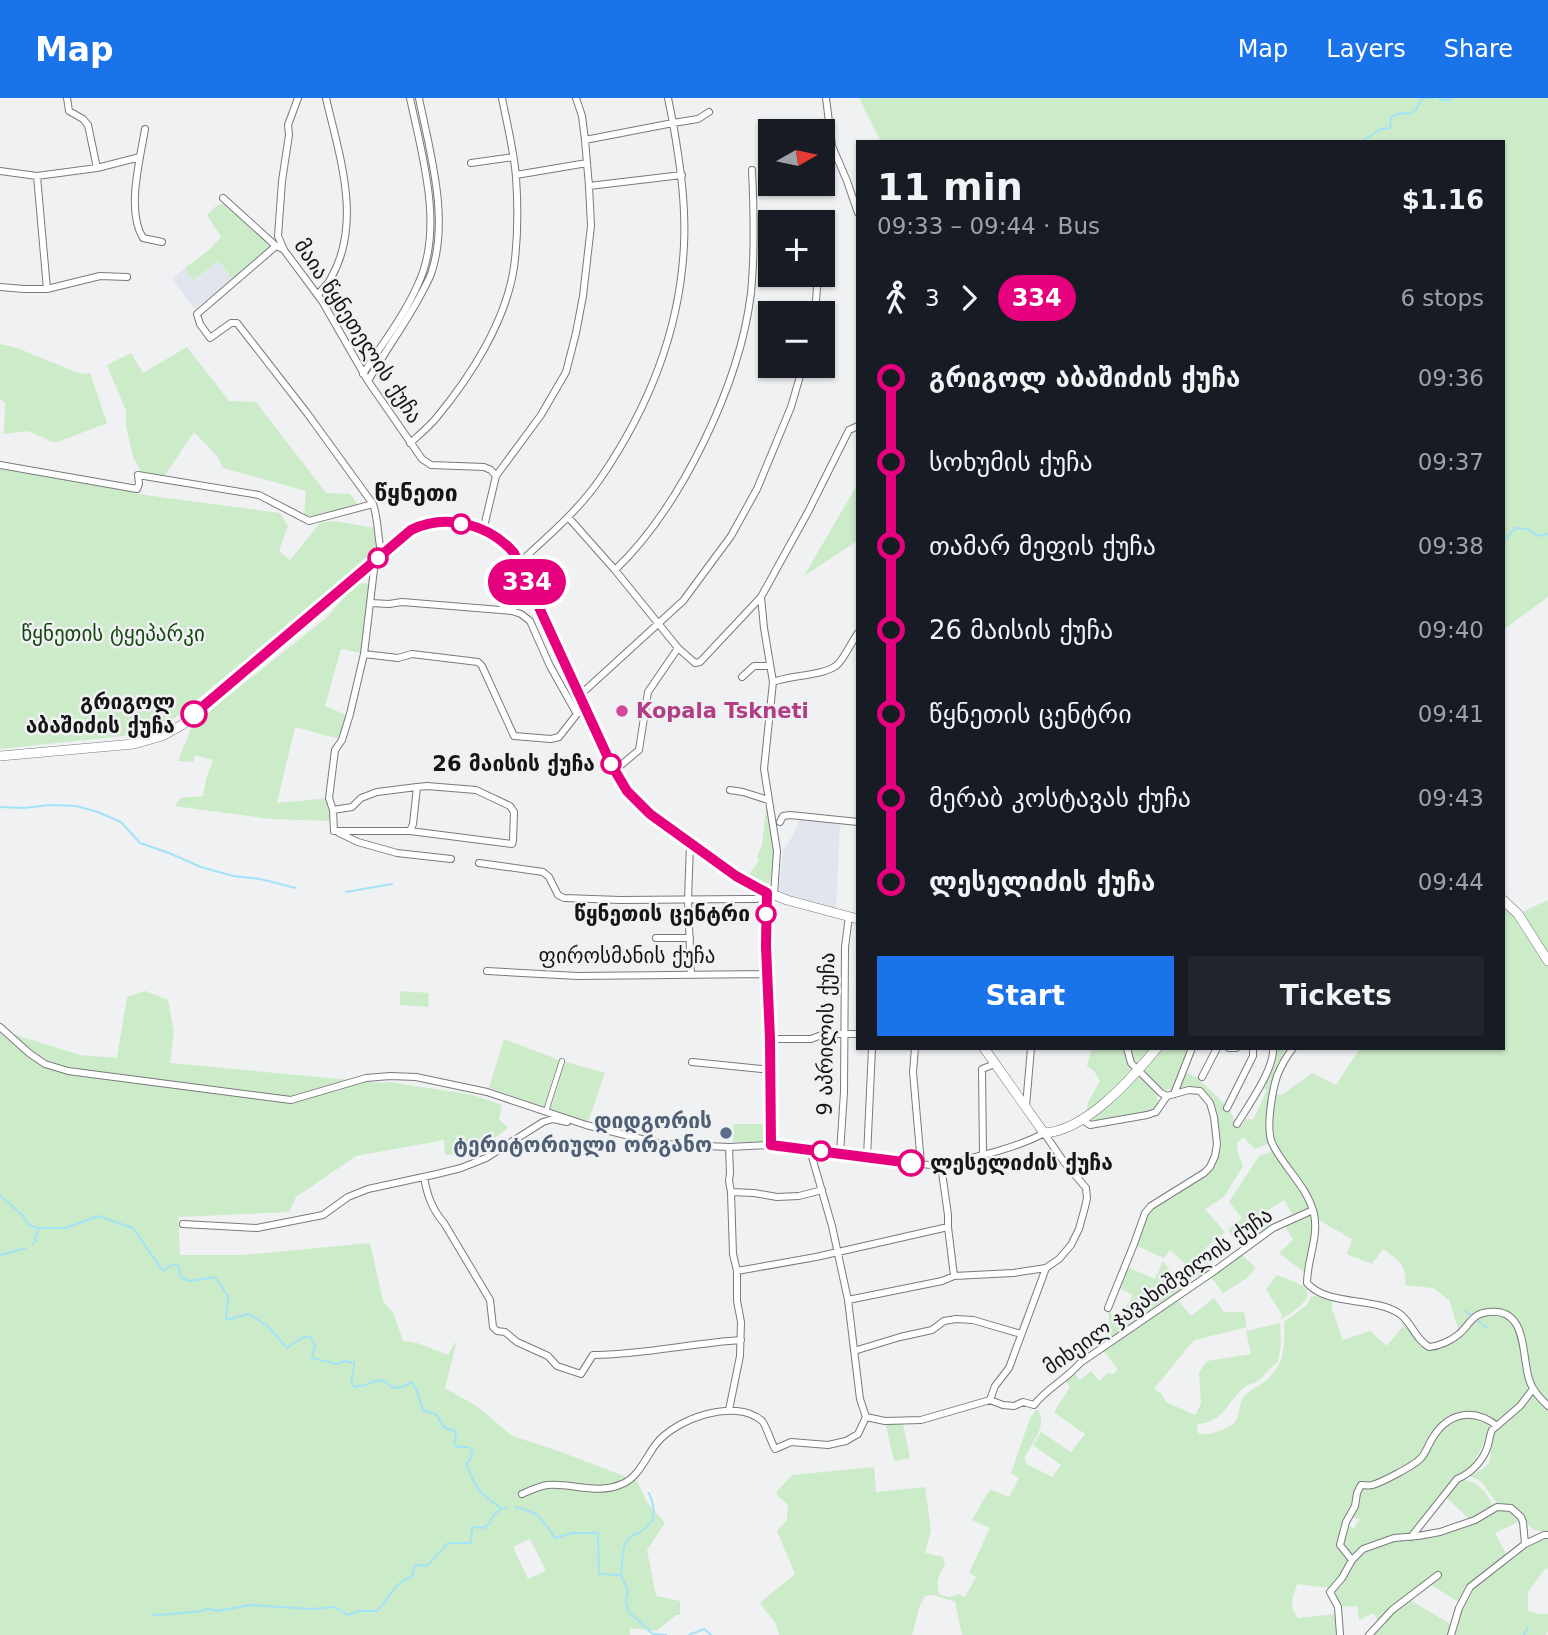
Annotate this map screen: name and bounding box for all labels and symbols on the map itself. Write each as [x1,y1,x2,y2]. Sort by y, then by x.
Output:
north arrow [758,119,835,196]
street label: მაია წყნეთელის ქუჩა [289,234,427,428]
district label: წყნეთი [374,480,458,506]
unlabelled marker [451,514,471,534]
unlabelled marker [368,548,388,568]
line badge: 334 [487,559,567,605]
park label: წყნეთის ტყეპარკი [21,622,205,646]
place label: გრიგოლ აბაშიძის ქუჩა [26,690,175,738]
place label: Kopala Tskneti [636,699,809,723]
marker: გრიგოლ აბაშიძის ქუჩა [181,701,207,727]
marker: Kopala Tskneti [614,703,630,719]
place label: 26 მაისის ქუჩა [432,752,595,776]
marker: 26 მაისის ქუჩა [601,754,621,774]
place label: წყნეთის ცენტრი [574,902,750,926]
marker: წყნეთის ცენტრი [756,904,776,924]
street label: ფიროსმანის ქუჩა [539,944,715,968]
street label: 9 აპრილის ქუჩა [813,952,839,1116]
place label: დიდგორის ტერიტორიული ორგანო [453,1109,712,1157]
marker: დიდგორის ტერიტორიული ორგანო [718,1125,734,1141]
unlabelled marker [811,1141,831,1161]
marker: ლესელიძის ქუჩა [898,1150,924,1176]
place label: ლესელიძის ქუჩა [930,1151,1113,1175]
street label: მიხეილ ჯავახიშვილის ქუჩა [1039,1203,1277,1379]

